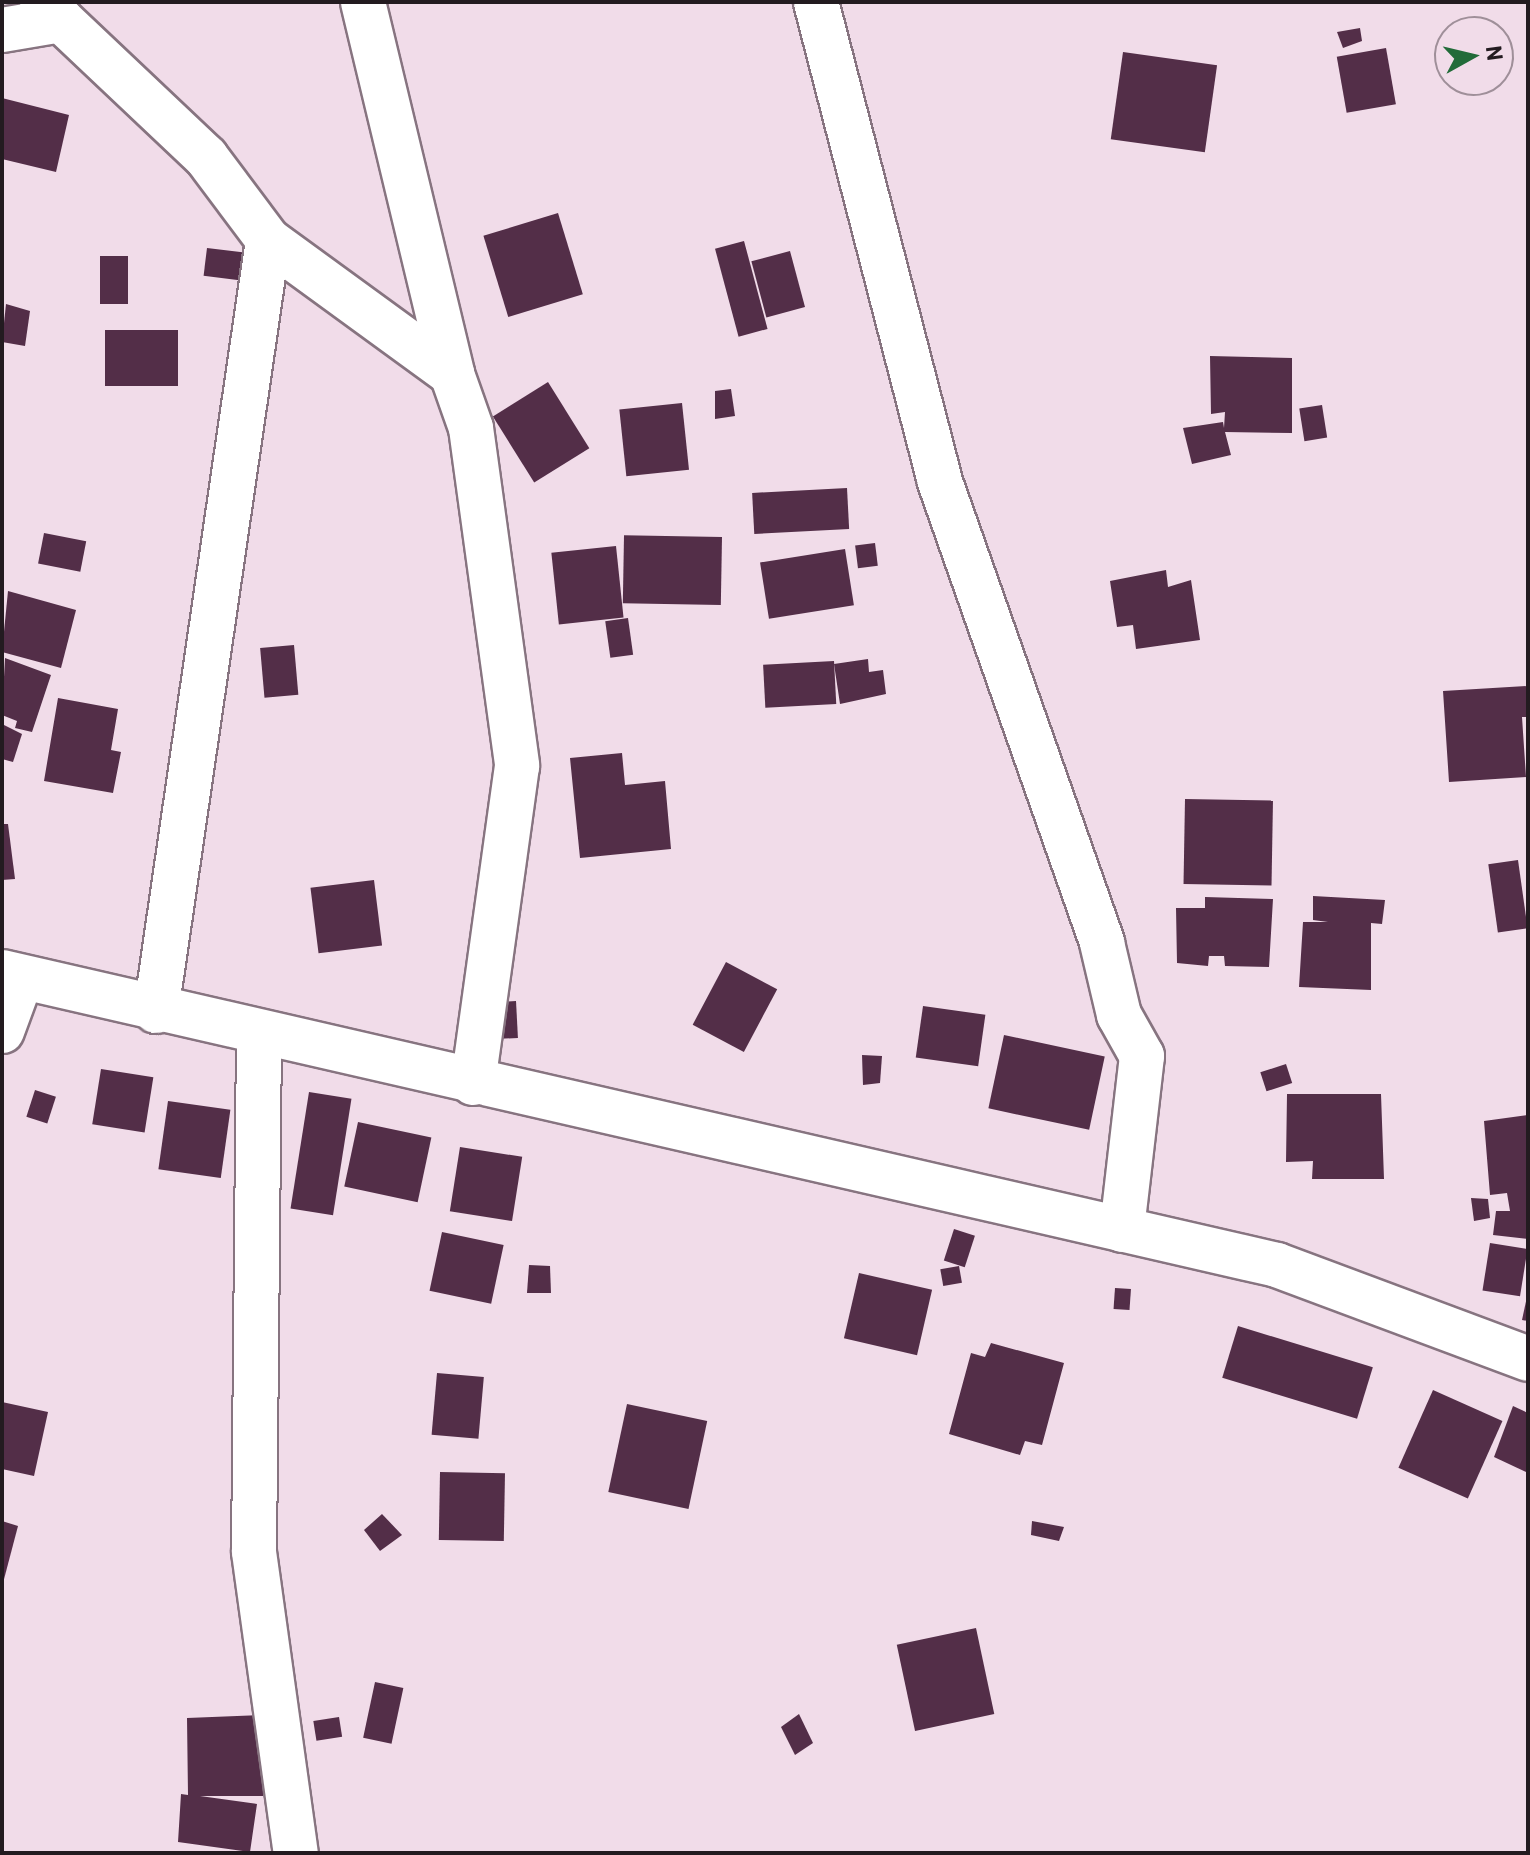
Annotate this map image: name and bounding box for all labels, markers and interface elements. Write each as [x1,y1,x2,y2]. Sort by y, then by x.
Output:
north arrow [1434,16,1514,96]
text: N [1482,44,1510,62]

